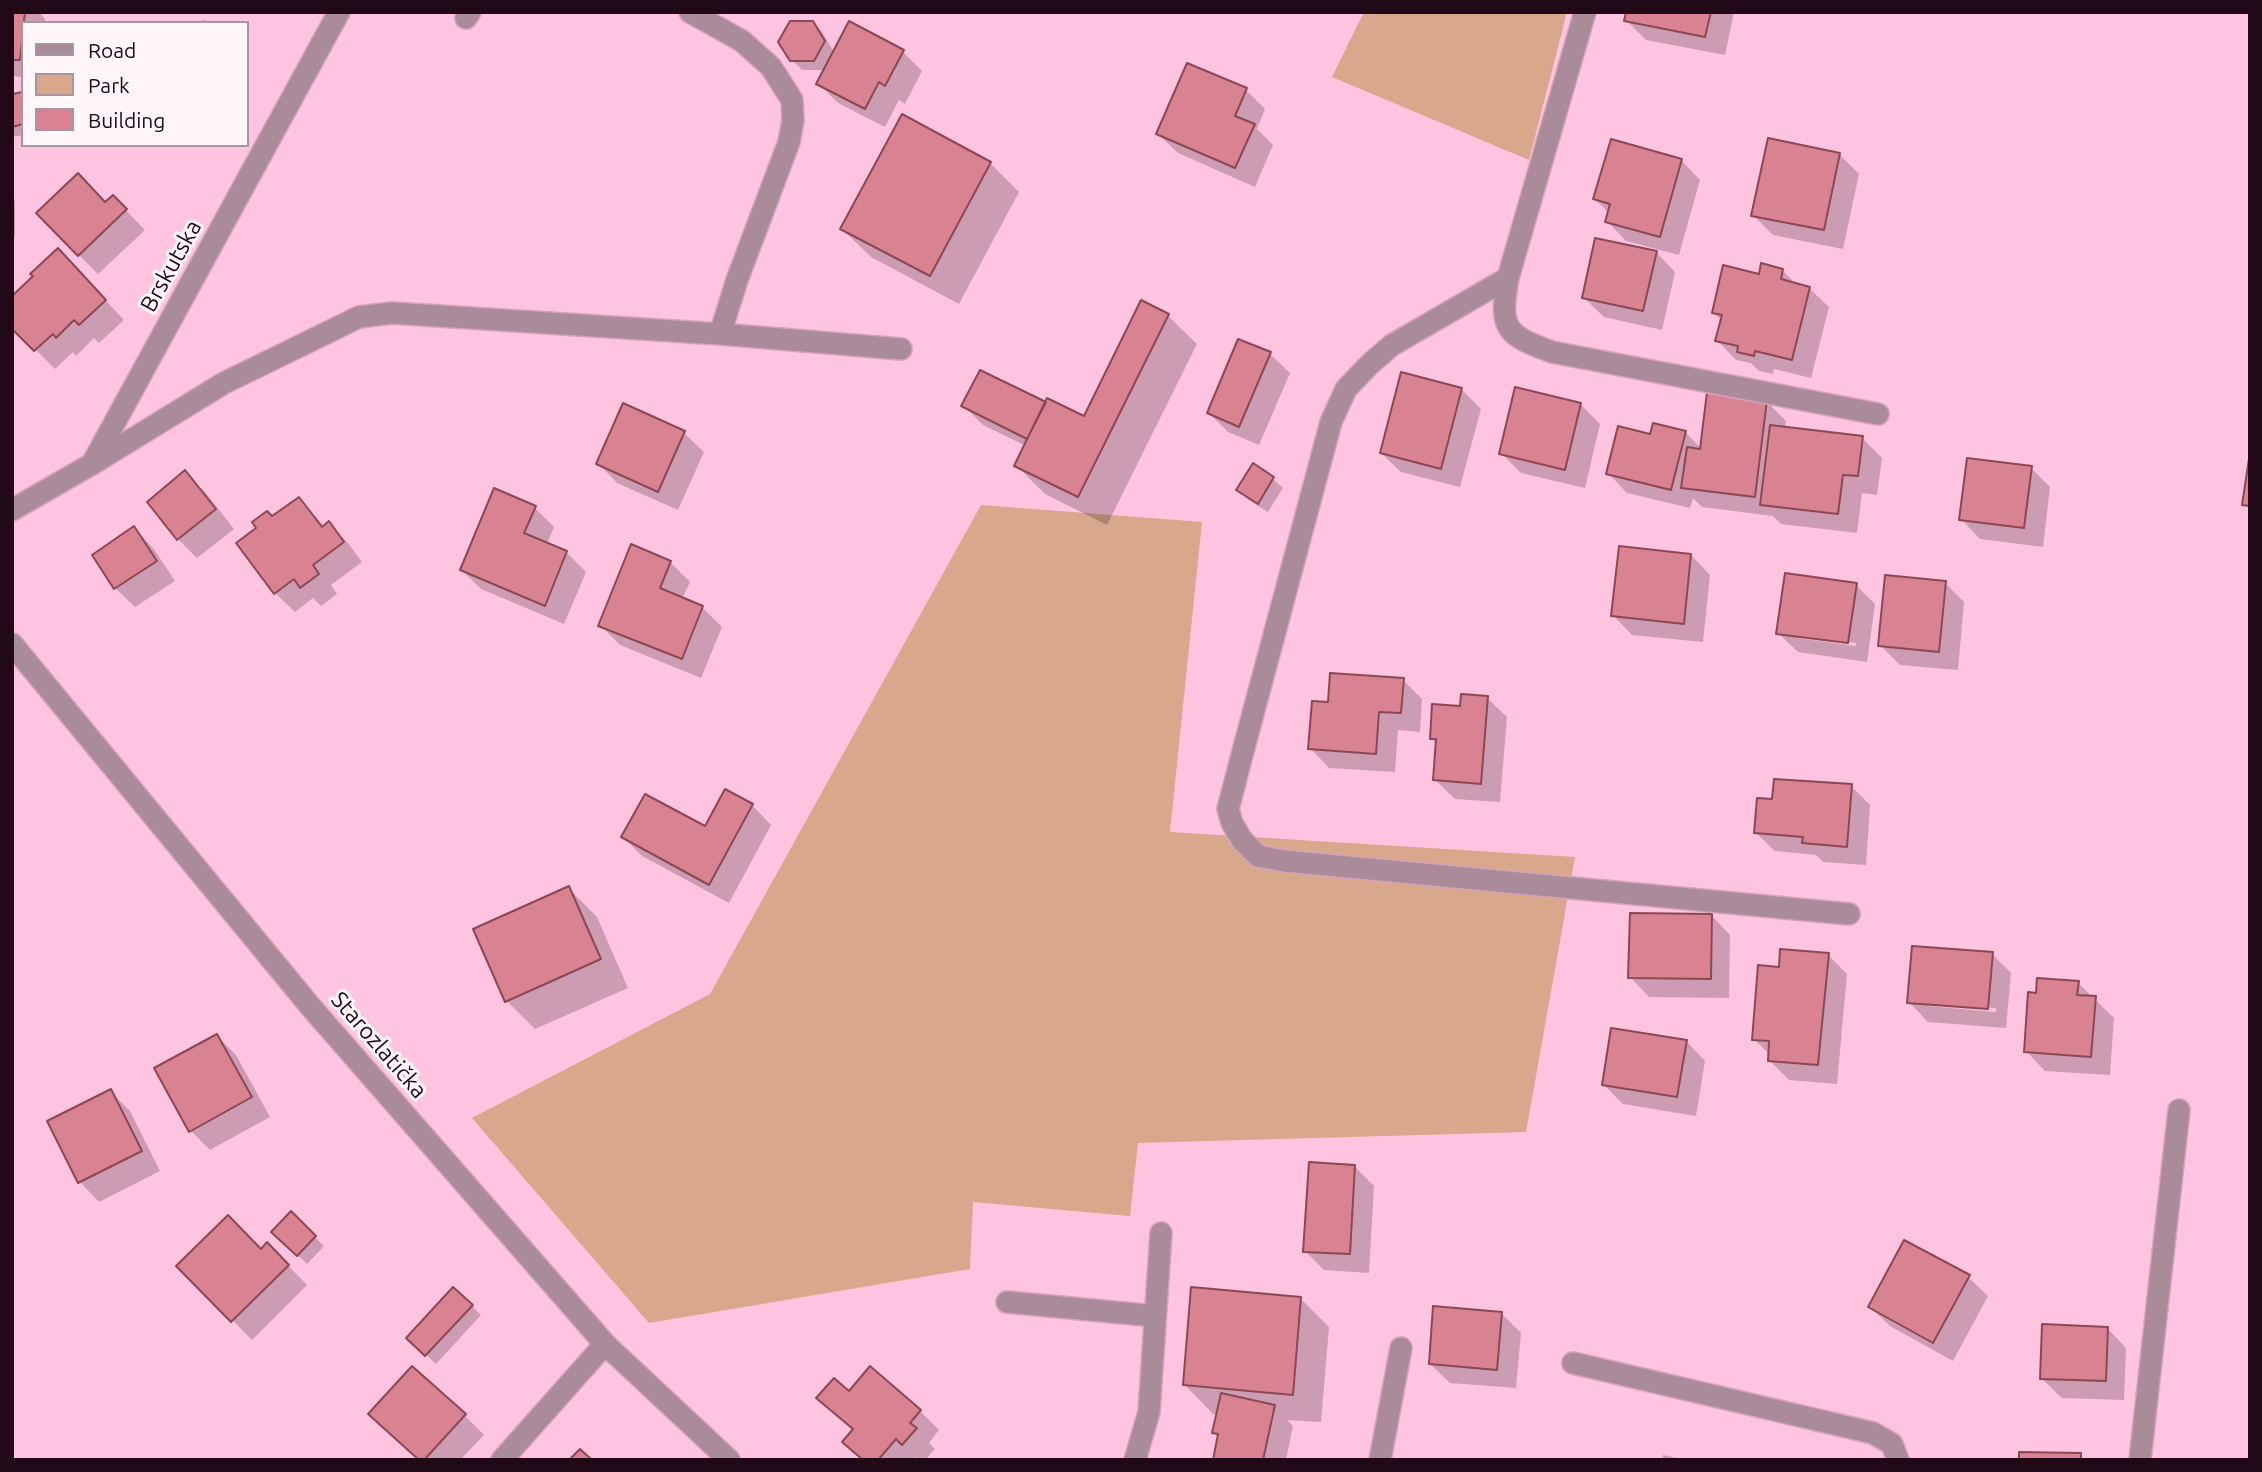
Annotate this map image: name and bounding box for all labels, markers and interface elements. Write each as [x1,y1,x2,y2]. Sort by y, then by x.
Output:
legend [21,21,248,147]
text: Road [88,38,136,62]
text: Park [88,73,130,97]
text: Building [88,108,165,132]
street label: Brskutska [135,215,207,317]
street label: Starozlatička [325,986,433,1104]

